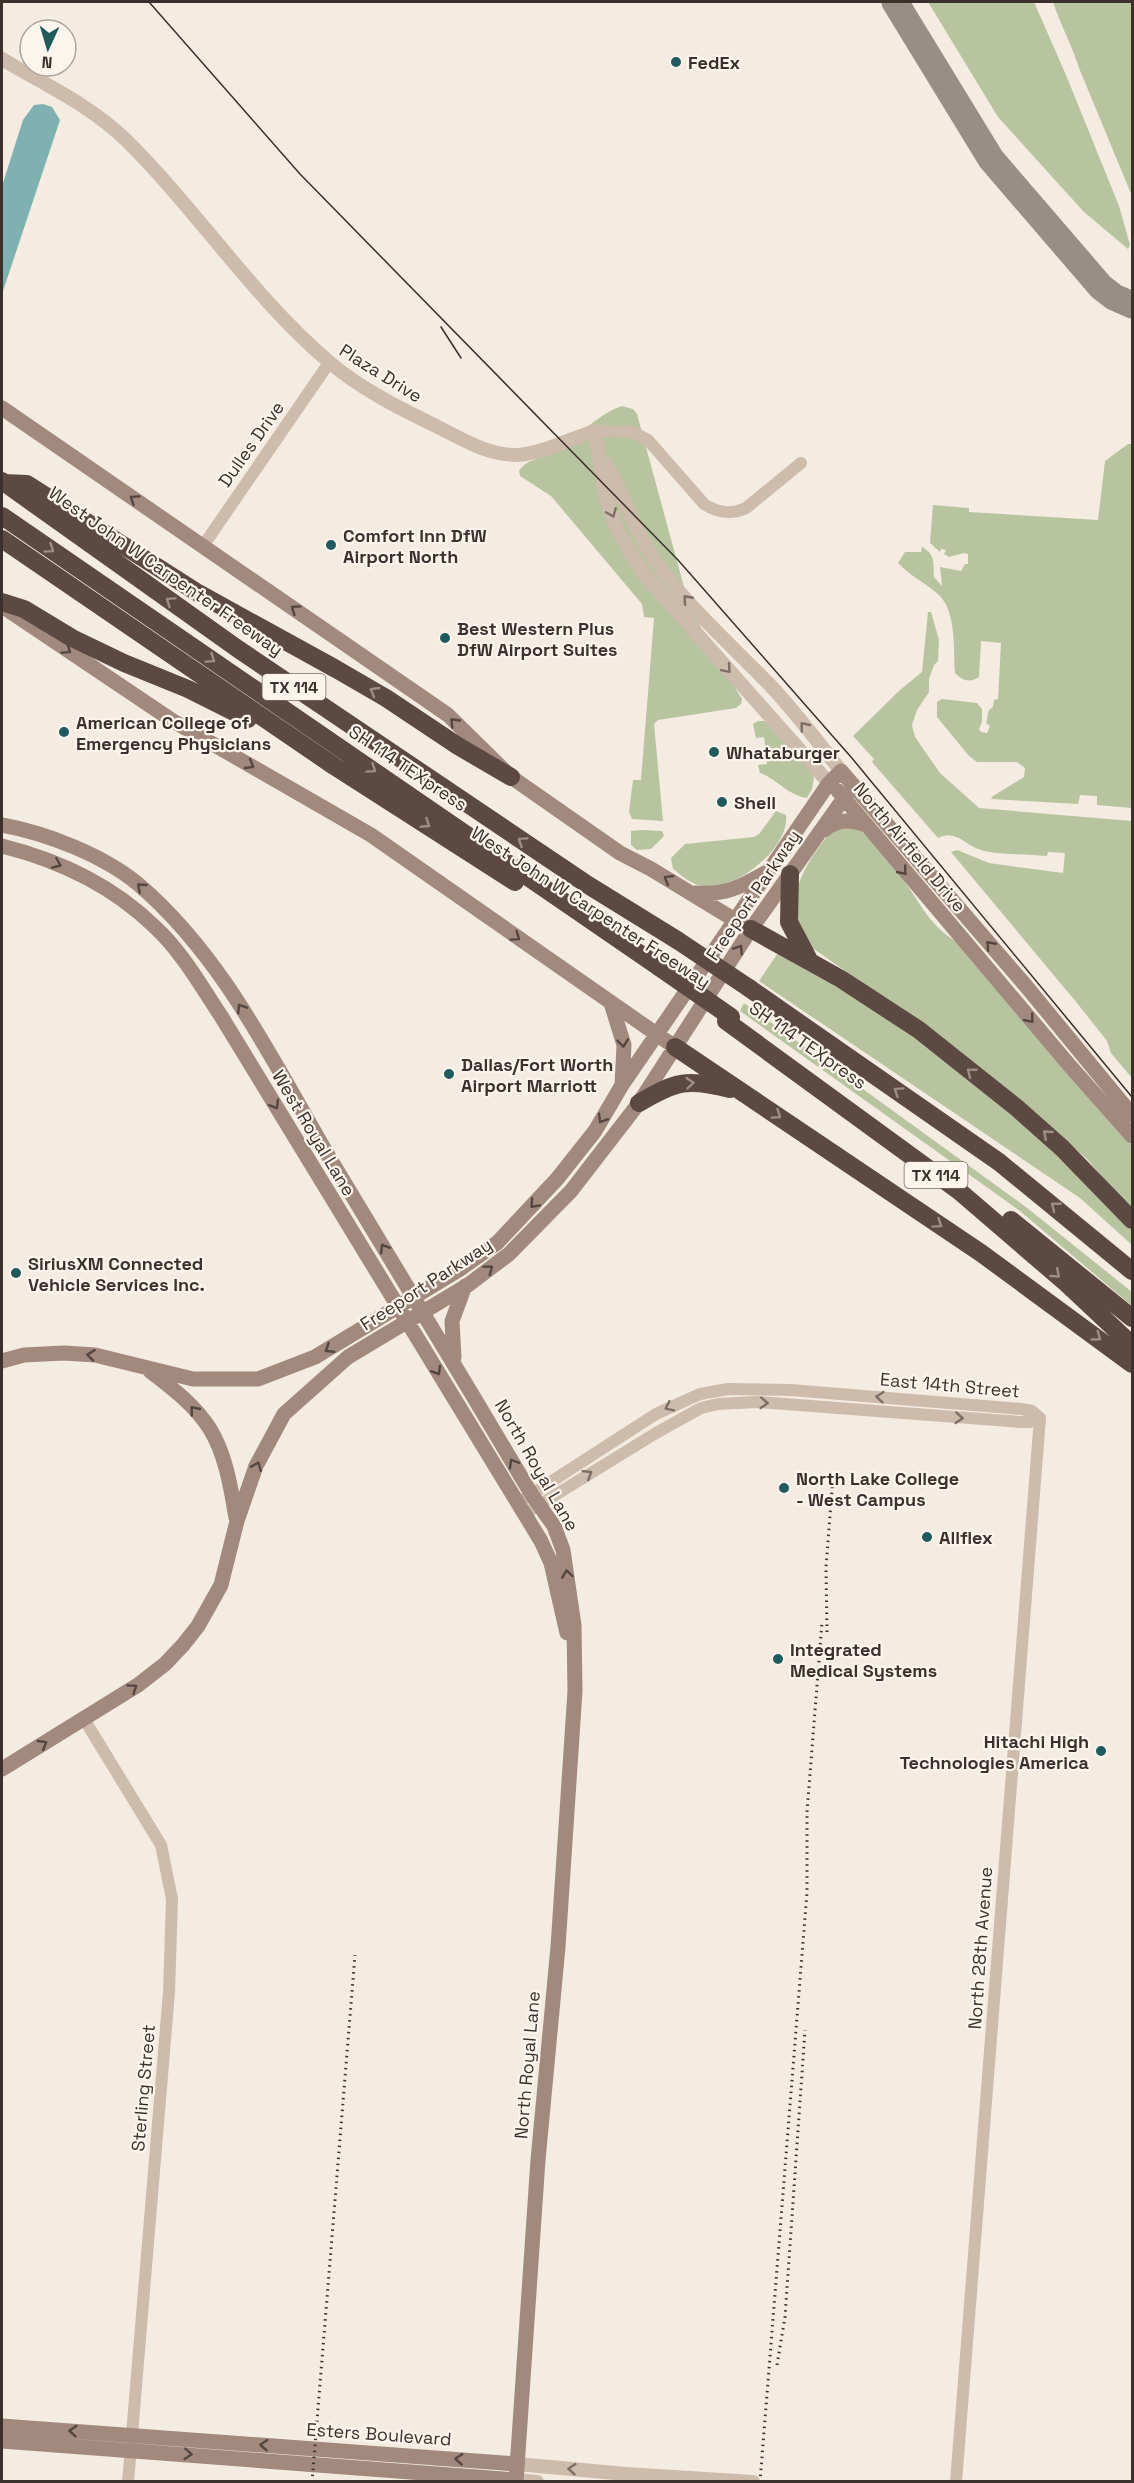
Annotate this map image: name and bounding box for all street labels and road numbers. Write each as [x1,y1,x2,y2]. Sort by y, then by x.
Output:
street label: Plaza Drive [335,339,427,407]
street label: Dulles Drive [213,397,289,491]
street label: West John W Carpenter Freeway [44,481,288,661]
road number: TX 114 [262,674,326,700]
street label: SH 114 TEXpress [344,720,472,816]
street label: North Airfield Drive [849,777,971,917]
street label: West John W Carpenter Freeway [467,821,715,993]
street label: Freeport Parkway [701,825,805,965]
street label: SH 114 TEXpress [745,996,871,1094]
street label: West Royal Lane [267,1066,361,1200]
road number: TX 114 [904,1162,968,1188]
street label: Freeport Parkway [356,1233,496,1335]
street label: East 14th Street [879,1367,1021,1403]
street label: North Royal Lane [490,1395,584,1535]
street label: North 28th Avenue [963,1866,997,2030]
street label: North Royal Lane [509,1990,545,2140]
street label: Sterling Street [126,2023,160,2153]
street label: Esters Boulevard [306,2417,452,2451]

